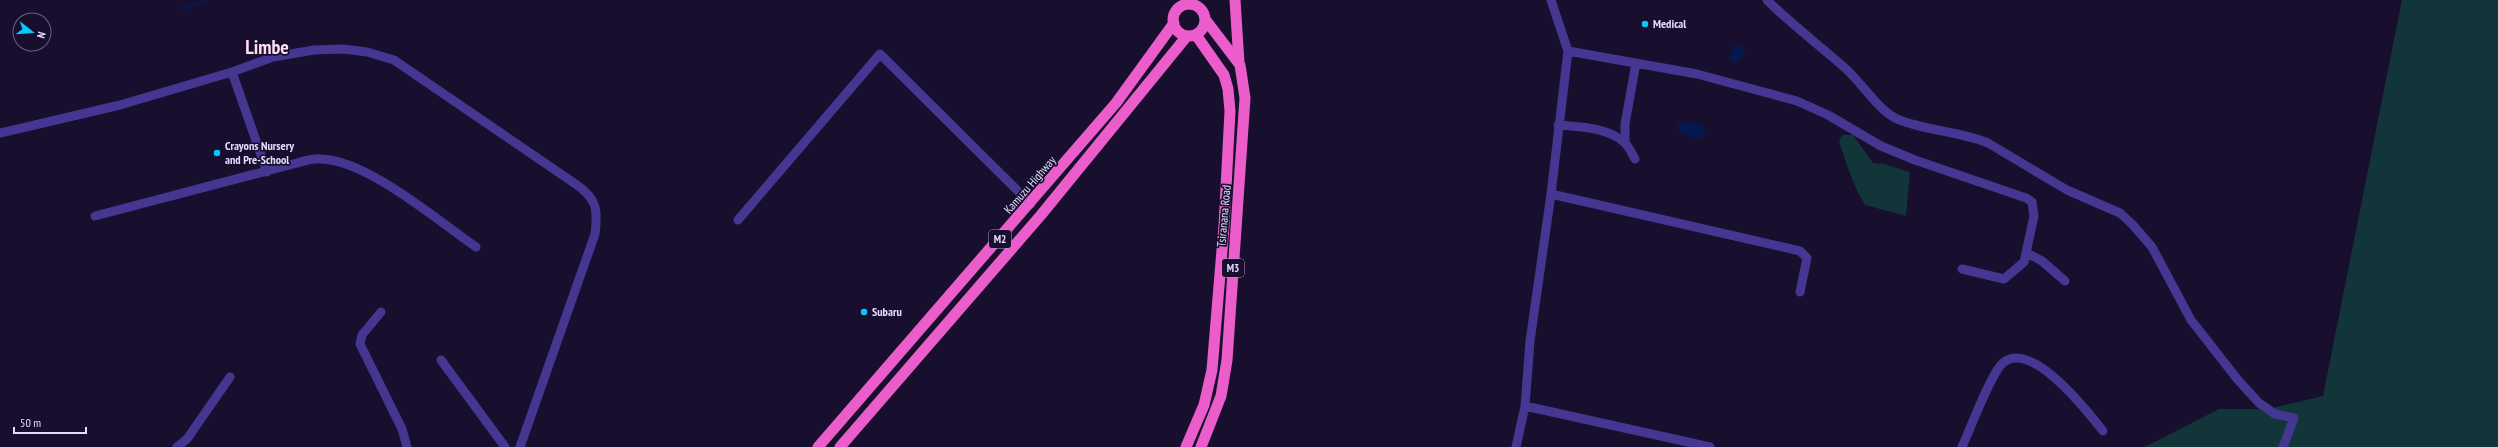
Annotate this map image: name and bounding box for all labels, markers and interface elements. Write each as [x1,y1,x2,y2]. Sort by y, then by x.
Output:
north arrow [12,12,52,52]
place label: Medical [1653,16,1686,31]
marker: Medical [1640,19,1650,29]
text: N [34,30,49,40]
district label: Limbe [245,34,289,60]
place label: Crayons Nursery and Pre-School [225,138,294,167]
marker: Crayons Nursery and Pre-School [212,148,222,158]
street label: Kamuzu Highway [1001,152,1059,217]
street label: Tsiranana Road [1213,184,1234,248]
road number: M2 [989,230,1011,248]
road number: M3 [1222,259,1244,277]
place label: Subaru [872,304,902,319]
marker: Subaru [859,307,869,317]
scale bar [14,409,86,435]
text: 50 m [20,415,41,430]

